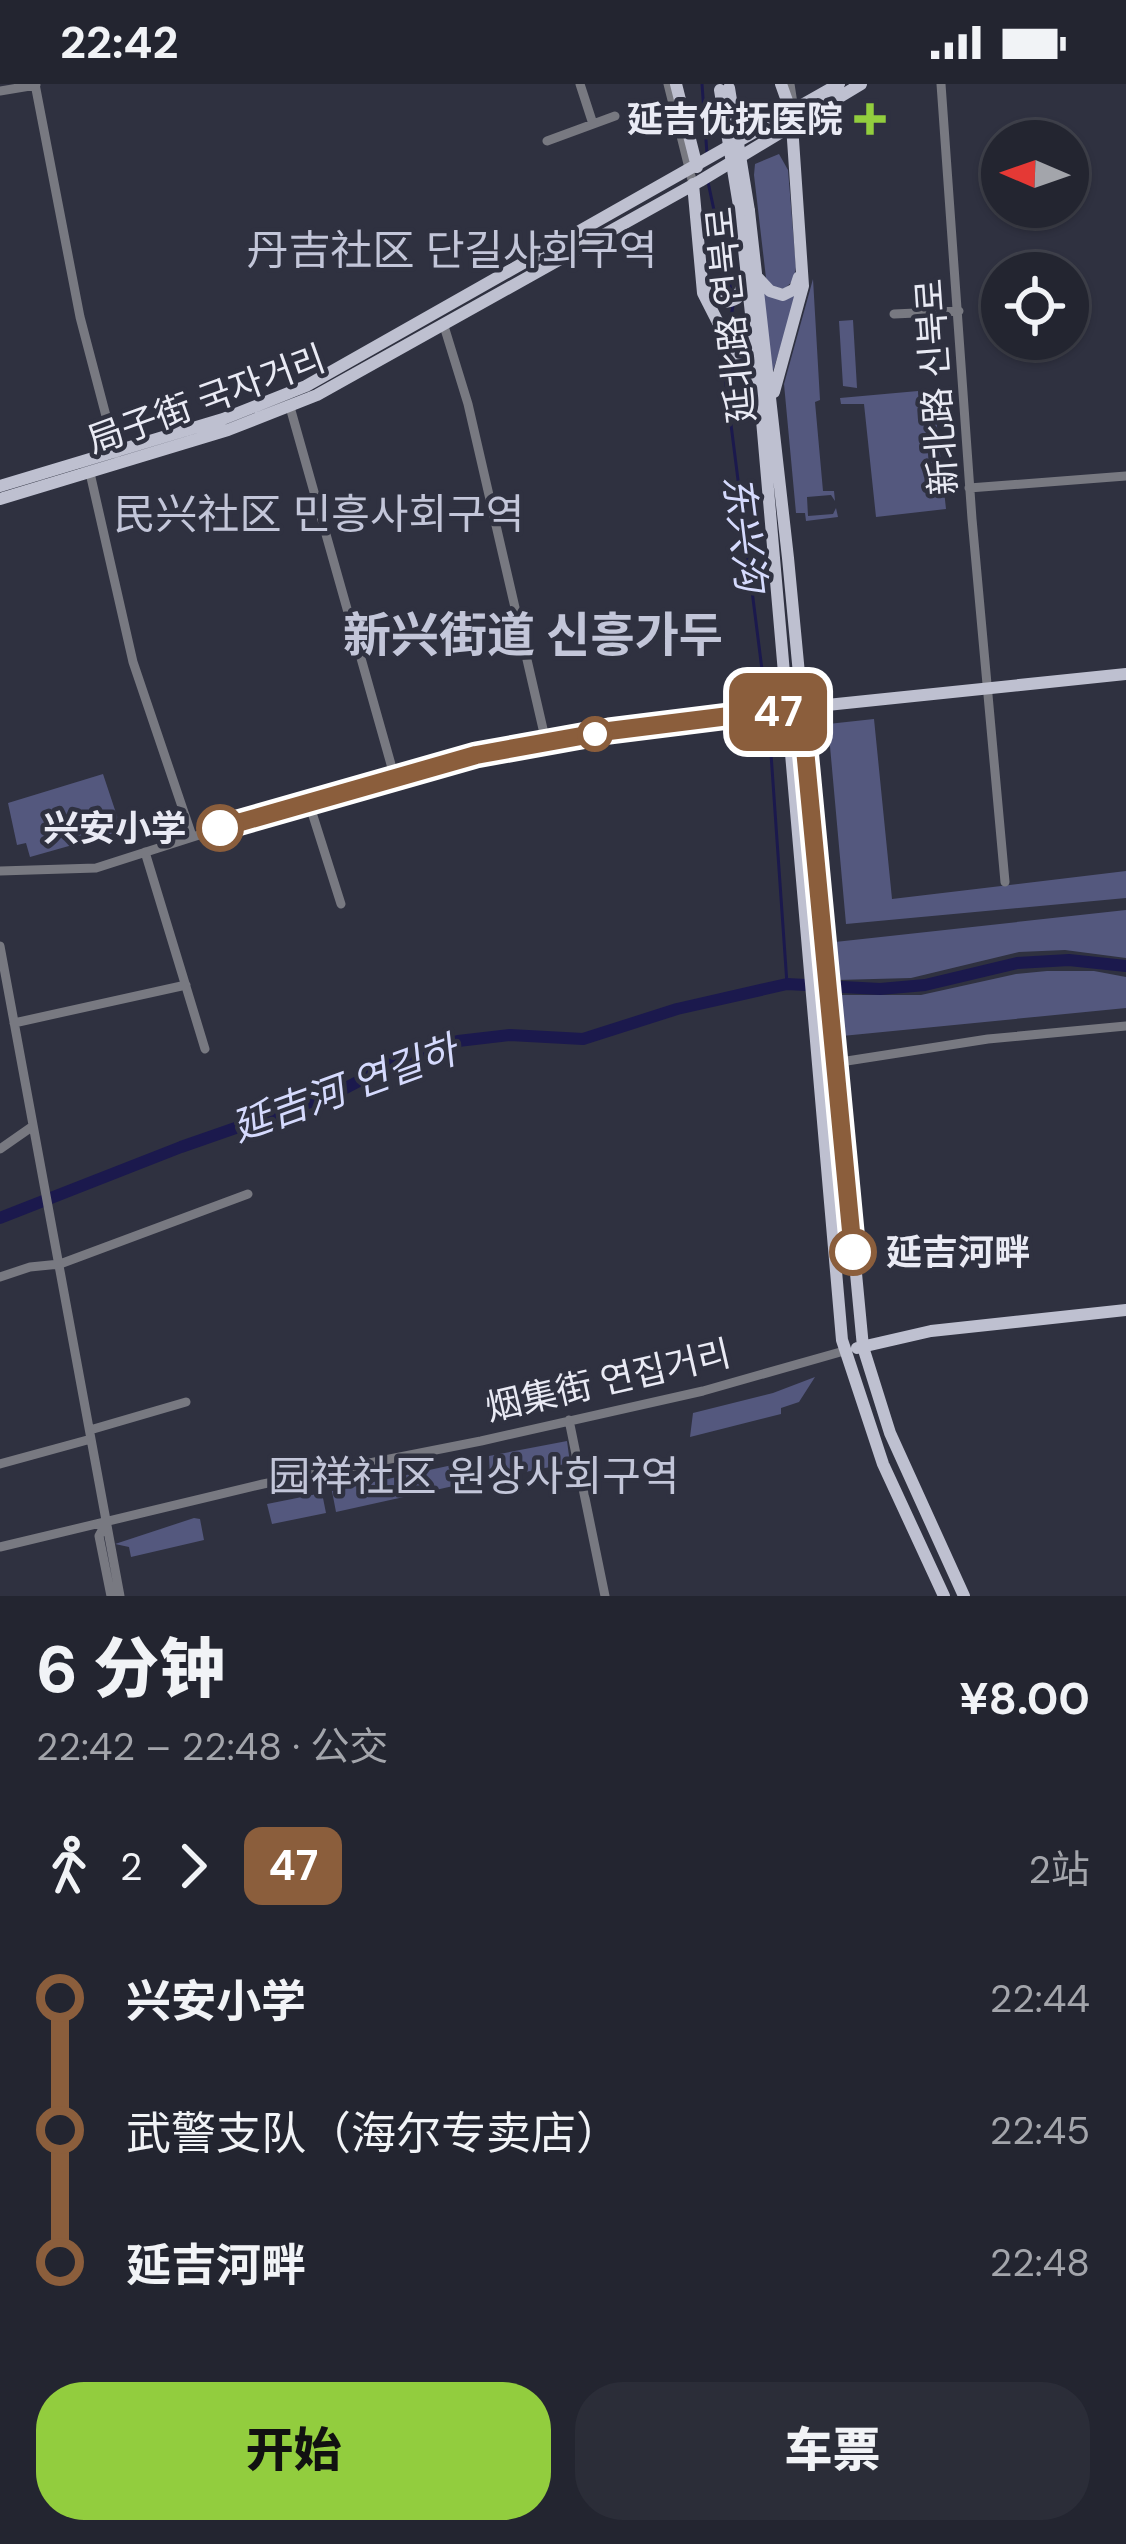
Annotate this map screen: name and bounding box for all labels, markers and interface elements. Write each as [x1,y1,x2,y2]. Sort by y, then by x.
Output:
text: 22:42 [60,13,179,72]
place label: 延吉优抚医院 [627,96,843,143]
marker: 延吉优抚医院 [854,103,886,135]
north arrow [981,120,1089,228]
map controls [981,120,1089,360]
street label: 延北路 연북로 [696,205,765,425]
district label: 丹吉社区 단길사회구역 [246,223,658,278]
button: locate [981,252,1089,360]
street label: 新北路 신북로 [905,277,968,497]
street label: 局子街 국자거리 [81,335,332,464]
water label: 东兴沟 [712,472,777,598]
district label: 民兴社区 민흥사회구역 [113,487,525,542]
district label: 新兴街道 신흥가두 [343,604,723,667]
line badge: 47 [724,673,832,751]
text: 47 [753,684,803,739]
unlabelled marker [579,718,611,750]
place label: 兴安小学 [43,805,187,852]
marker: 兴安小学 [198,806,242,850]
water label: 延吉河 연길하 [225,1023,467,1153]
place label: 延吉河畔 [886,1229,1030,1276]
marker: 延吉河畔 [831,1230,875,1274]
street label: 烟集街 연집거리 [481,1329,735,1432]
district label: 园祥社区 원상사회구역 [268,1449,680,1504]
text: 6 分钟 [36,1627,225,1712]
text: ¥8.00 [959,1669,1090,1728]
text: 22:42 – 22:48 · 公交 [36,1721,388,1772]
icon: walk [36,1833,102,1899]
icon: forward [160,1833,226,1899]
text: 47 [268,1838,318,1893]
text: 2 [120,1841,142,1892]
text: 2站 [1029,1844,1090,1895]
text: 兴安小学 [126,1972,306,2031]
text: 22:44 [990,1973,1090,2024]
text: 武警支队（海尔专卖店） [126,2104,621,2163]
text: 22:45 [990,2105,1090,2156]
text: 延吉河畔 [126,2236,306,2295]
text: 22:48 [990,2237,1090,2288]
button: 开始 [36,2382,551,2520]
button: 车票 [575,2382,1090,2520]

